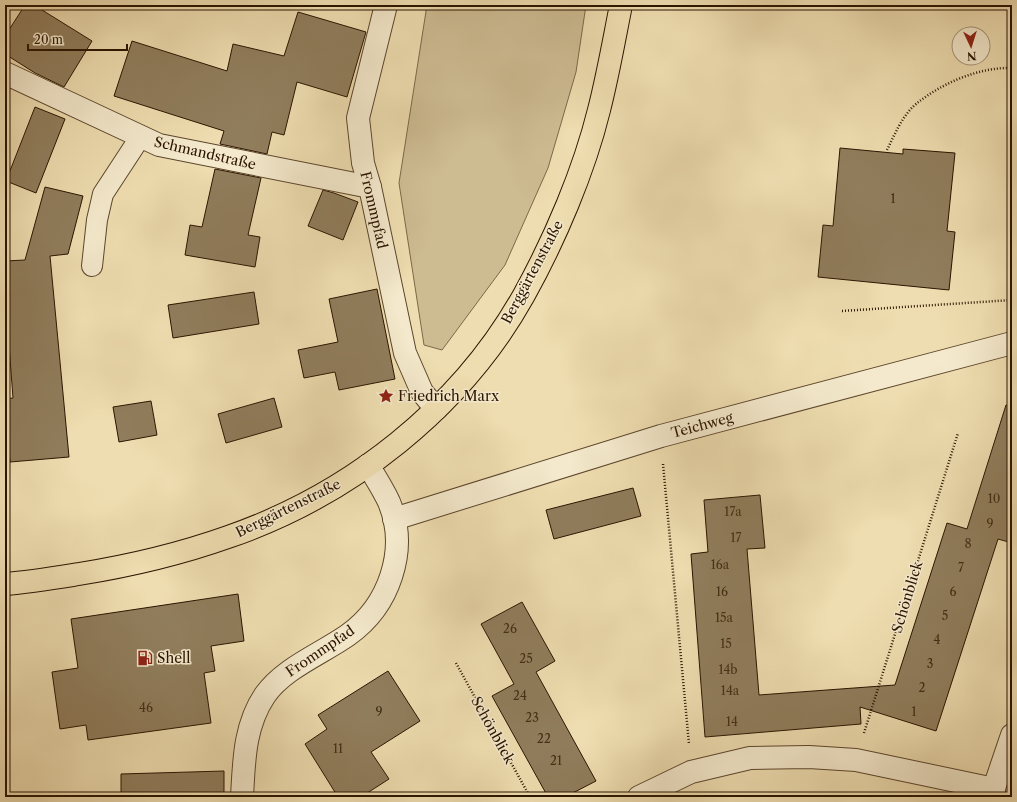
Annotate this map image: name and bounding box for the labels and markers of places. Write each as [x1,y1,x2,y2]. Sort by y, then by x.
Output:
place icon: Friedrich Marx [377,387,395,405]
place label: Friedrich Marx [398,387,500,405]
fuel station icon: Shell [136,649,154,667]
place label: Shell [157,649,190,667]

